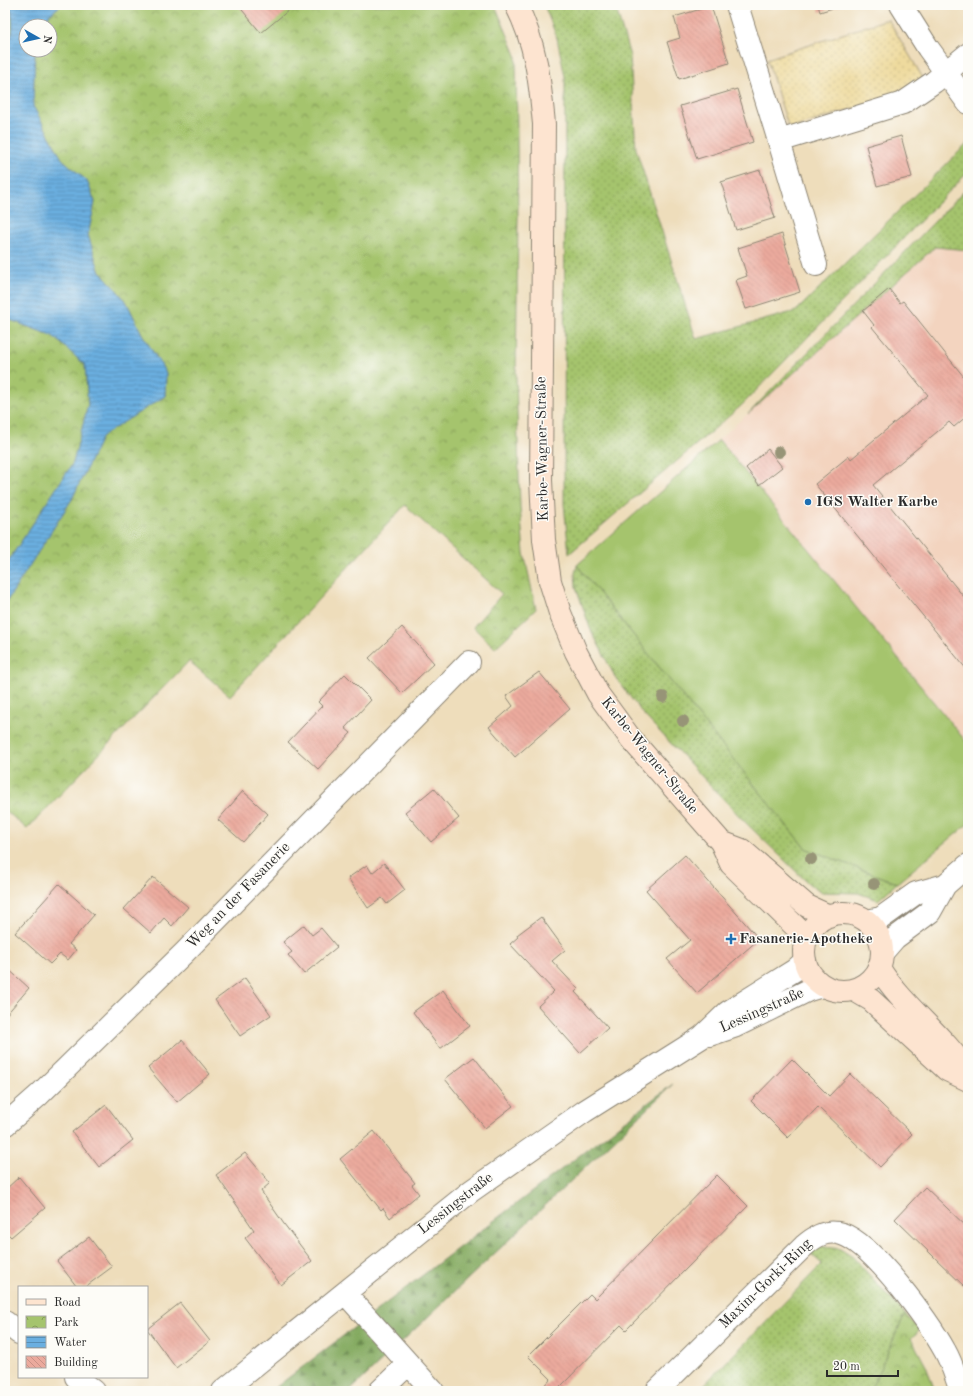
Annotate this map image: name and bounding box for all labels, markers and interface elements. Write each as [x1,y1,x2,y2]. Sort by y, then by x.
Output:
north arrow [18,18,58,58]
text: N [40,34,52,45]
street label: Karbe-Wagner-Straße [534,376,552,522]
place label: IGS Walter Karbe [816,495,938,510]
marker: IGS Walter Karbe [803,497,813,507]
street label: Karbe-Wagner-Straße [598,695,701,817]
street label: Weg an der Fasanerie [185,840,293,952]
place label: Fasanerie-Apotheke [739,932,873,947]
marker: Fasanerie-Apotheke [726,934,736,944]
street label: Lessingstraße [718,986,806,1036]
street label: Lessingstraße [416,1170,496,1238]
street label: Maxim-Gorki-Ring [717,1236,815,1332]
legend [18,1286,148,1378]
text: Road [54,1297,81,1309]
text: Park [54,1317,79,1329]
text: Water [54,1337,87,1349]
scale bar [827,1352,898,1378]
text: Building [54,1357,98,1369]
text: 20 m [833,1361,860,1373]

